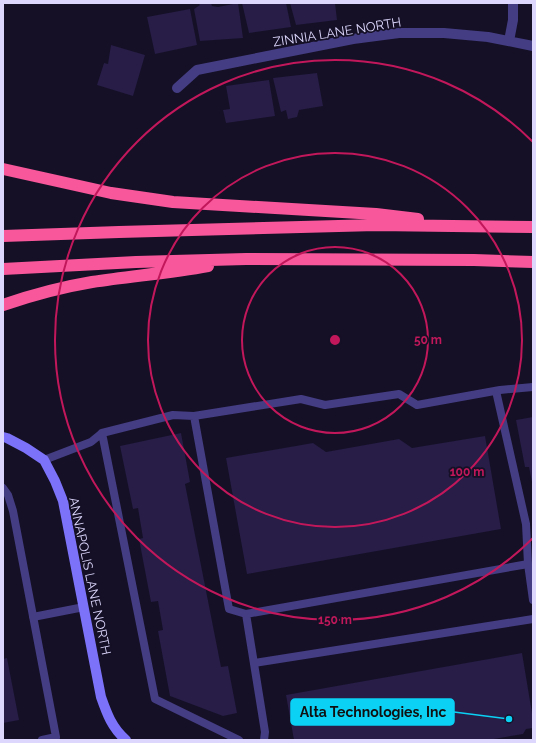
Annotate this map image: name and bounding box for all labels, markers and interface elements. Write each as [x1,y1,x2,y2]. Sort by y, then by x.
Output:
street label: ZINNIA LANE NORTH [272,14,402,50]
centre of rings [328,333,342,347]
text: 50 m [414,333,442,347]
text: 100 m [450,465,484,479]
street label: ANNAPOLIS LANE NORTH [66,496,114,656]
text: 150 m [318,613,352,627]
callout: Alta Technologies, Inc [291,699,454,725]
text: Alta Technologies, Inc [300,704,446,720]

